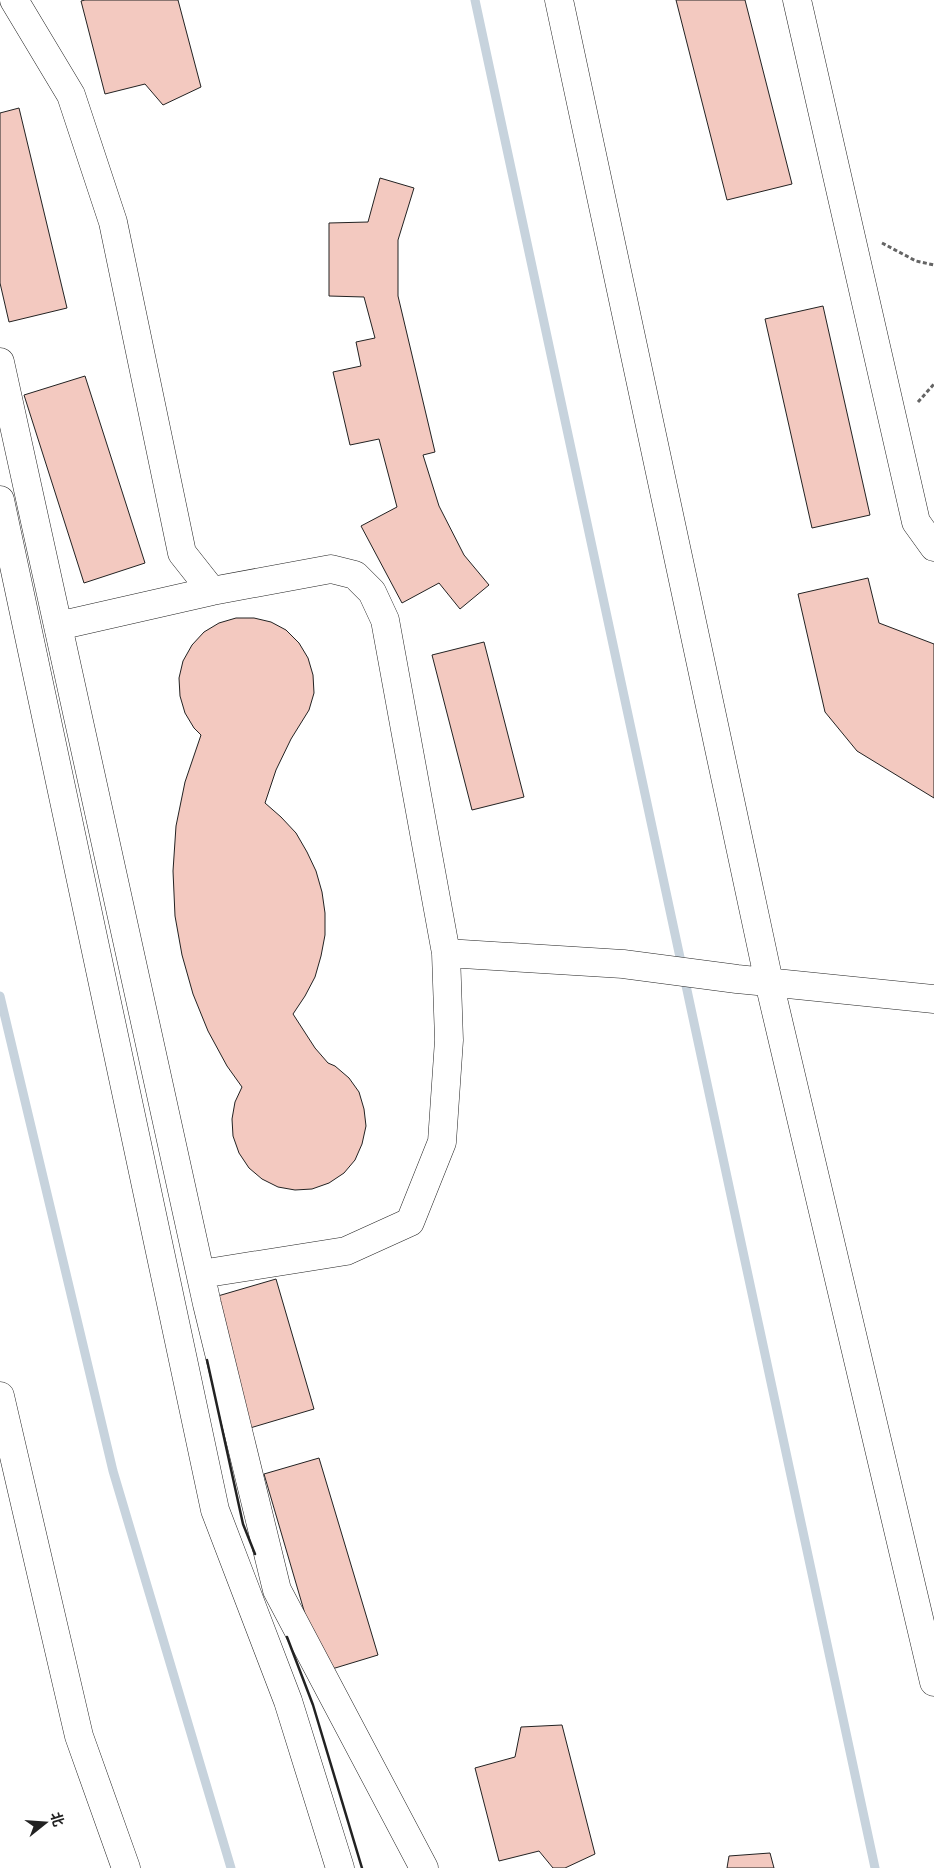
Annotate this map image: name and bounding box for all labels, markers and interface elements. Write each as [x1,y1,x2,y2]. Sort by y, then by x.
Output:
north arrow [20,1798,70,1848]
text: 北 [47,1810,69,1829]

